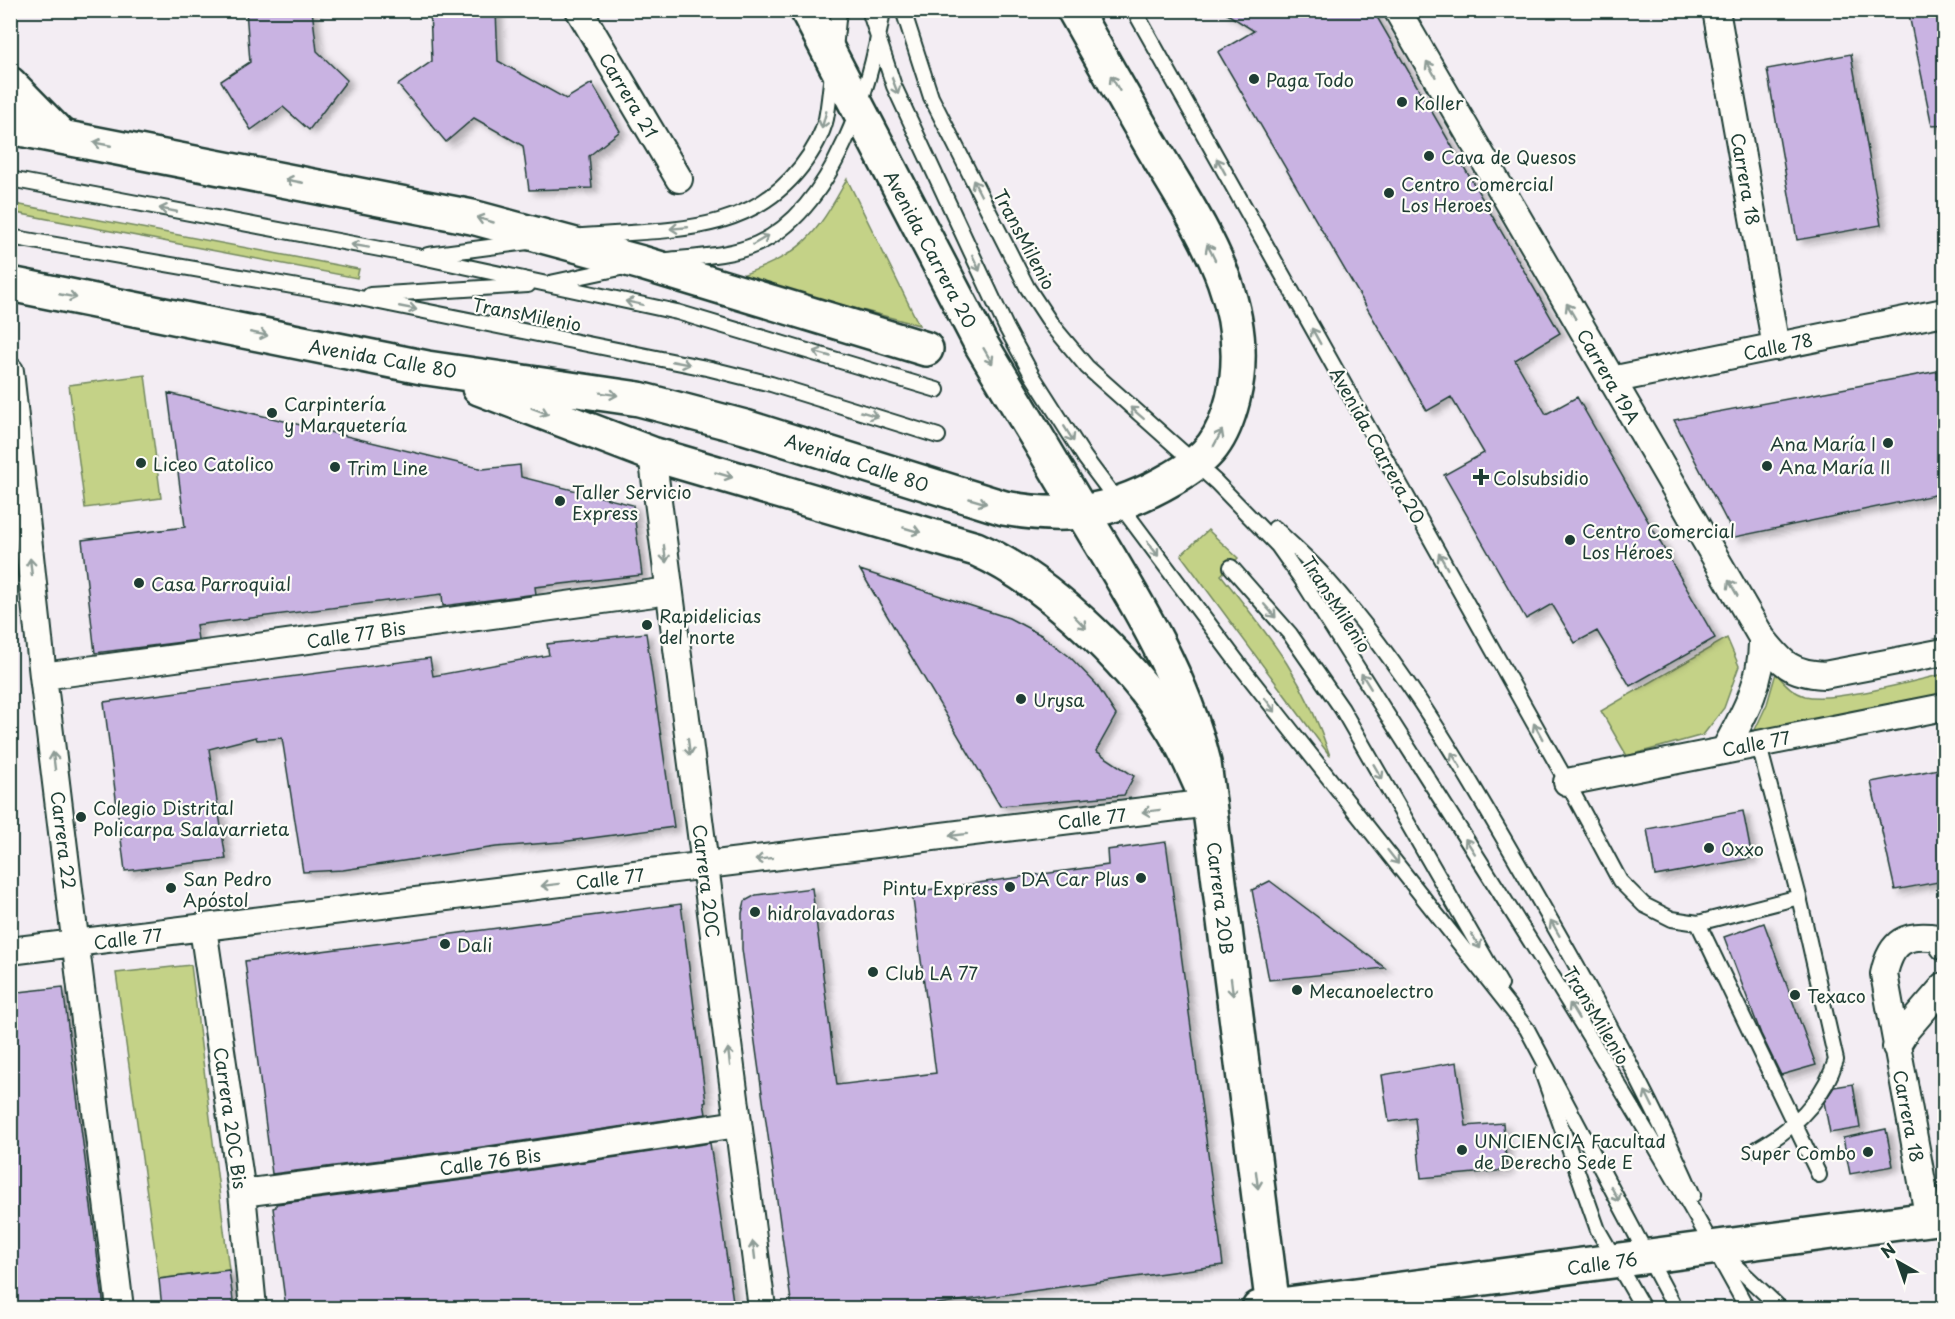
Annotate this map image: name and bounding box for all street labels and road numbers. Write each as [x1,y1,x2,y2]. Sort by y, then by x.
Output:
street label: Carrera 21 [593,47,665,143]
street label: Carrera 18 [1725,131,1767,227]
street label: Avenida Carrera 20 [878,165,984,333]
street label: TransMilenio [987,184,1063,294]
street label: TransMilenio [470,290,584,338]
street label: Carrera 19A [1571,323,1647,429]
street label: Calle 78 [1741,325,1815,367]
street label: Avenida Calle 80 [307,332,459,384]
street label: Avenida Carrera 20 [1324,362,1432,528]
street label: Avenida Calle 80 [782,426,932,498]
street label: TransMilenio [1296,550,1378,658]
street label: Calle 77 Bis [305,614,407,654]
street label: Calle 77 [1719,723,1793,763]
street label: Carrera 22 [45,790,83,890]
street label: Calle 77 [1056,800,1128,836]
street label: Carrera 20C [687,823,727,939]
street label: Carrera 20B [1201,840,1241,956]
street label: Calle 77 [574,860,646,896]
street label: Calle 77 [92,920,164,956]
street label: TransMilenio [1557,961,1637,1069]
street label: Carrera 20C Bis [208,1045,254,1191]
street label: Carrera 18 [1887,1067,1931,1165]
street label: Calle 76 Bis [438,1141,542,1181]
street label: Calle 76 [1565,1245,1639,1281]

